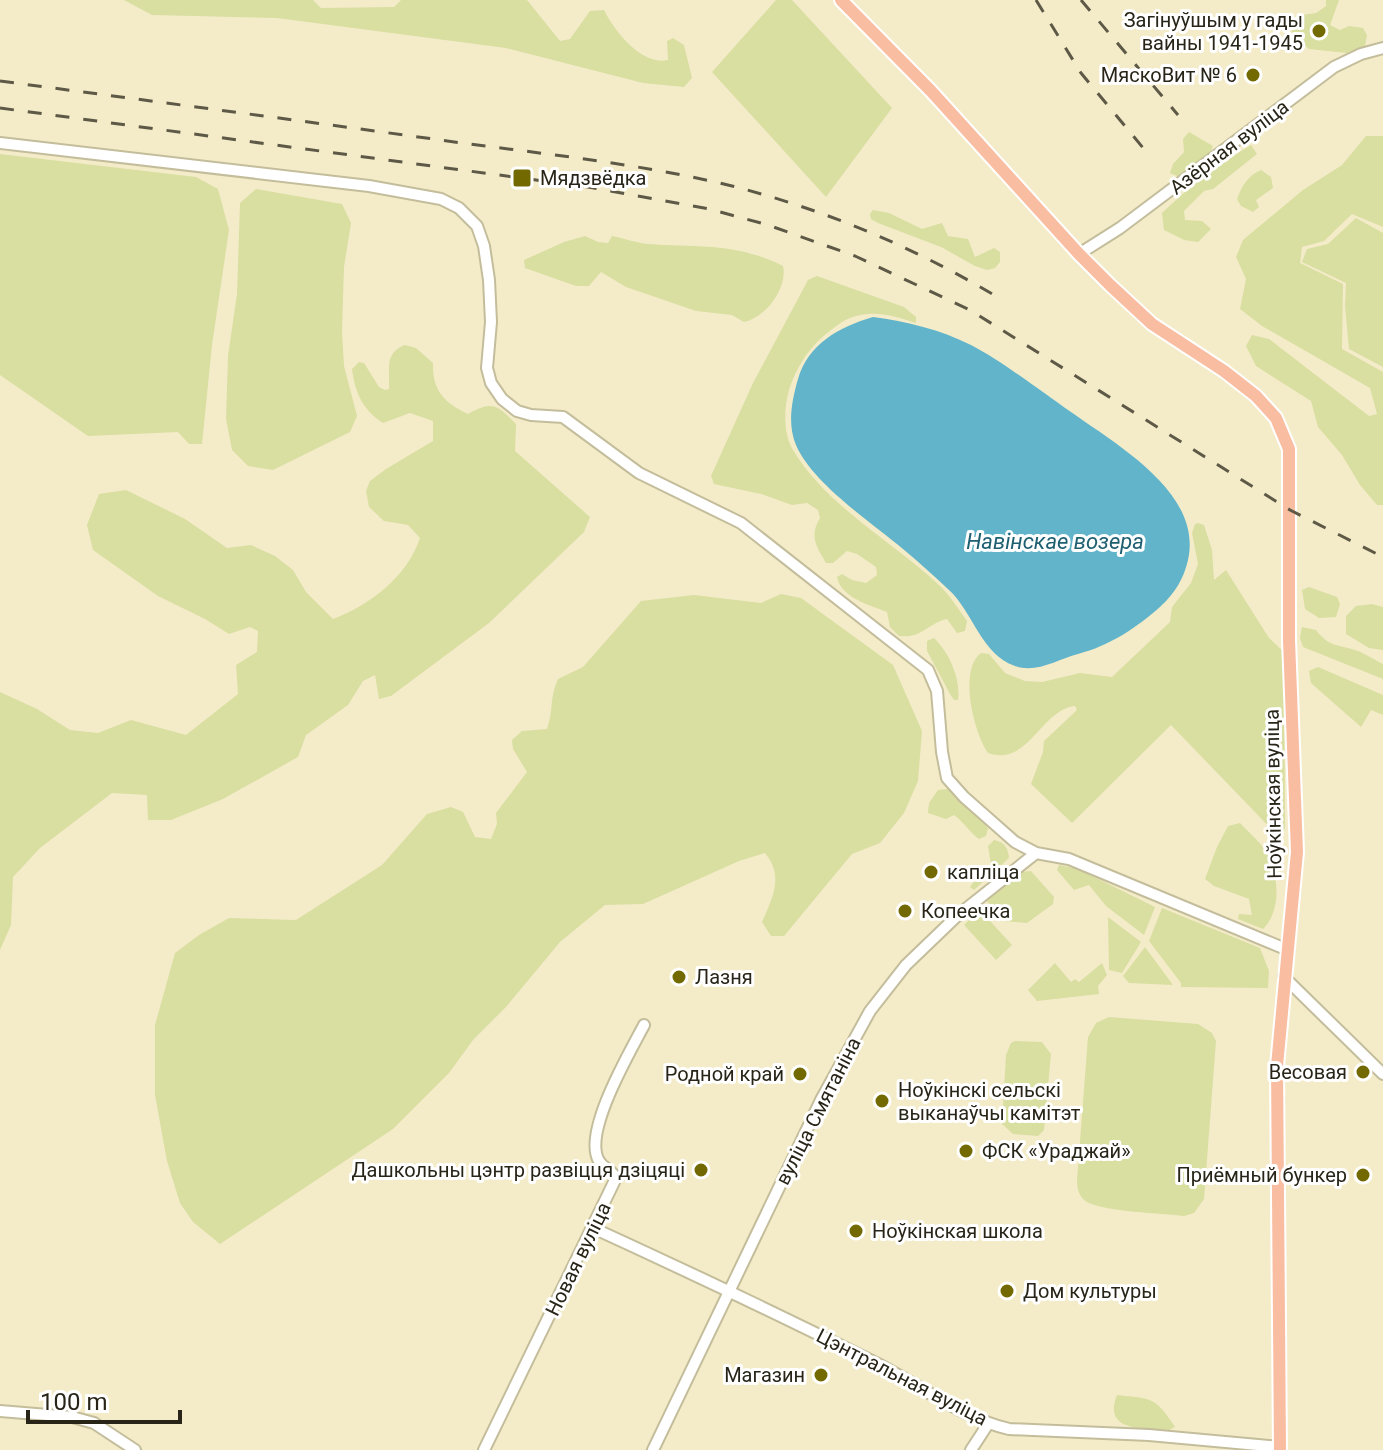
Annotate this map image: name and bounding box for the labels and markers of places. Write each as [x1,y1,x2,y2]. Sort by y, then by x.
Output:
place label: Загінуўшым у гады вайны 1941-1945 [1124,8,1303,55]
marker: Загінуўшым у гады вайны 1941-1945 [1310,22,1328,40]
place label: МяскоВит № 6 [1101,63,1237,87]
marker: МяскоВит № 6 [1244,66,1262,84]
place label: Мядзвёдка [540,166,646,190]
marker: Мядзвёдка [511,167,533,189]
place label: капліца [947,860,1019,884]
marker: капліца [922,863,940,881]
place label: Копеечка [921,899,1010,923]
marker: Копеечка [896,902,914,920]
place label: Лазня [695,965,753,989]
marker: Лазня [670,968,688,986]
place label: Весовая [1269,1060,1347,1084]
place label: Родной край [665,1062,784,1086]
marker: Весовая [1354,1063,1372,1081]
marker: Родной край [791,1065,809,1083]
place label: Ноўкінскі сельскі выканаўчы камітэт [898,1078,1081,1125]
marker: Ноўкінскі сельскі выканаўчы камітэт [873,1092,891,1110]
place label: ФСК «Ураджай» [982,1139,1131,1163]
marker: ФСК «Ураджай» [957,1142,975,1160]
place label: Дашкольны цэнтр развіцця дзіцяці [352,1158,685,1182]
marker: Дашкольны цэнтр развіцця дзіцяці [692,1161,710,1179]
place label: Приёмный бункер [1176,1163,1347,1187]
marker: Приёмный бункер [1354,1166,1372,1184]
place label: Ноўкінская школа [872,1219,1043,1243]
marker: Ноўкінская школа [847,1222,865,1240]
place label: Дом культуры [1023,1279,1157,1303]
marker: Дом культуры [998,1282,1016,1300]
place label: Магазин [724,1363,805,1387]
marker: Магазин [812,1366,830,1384]

